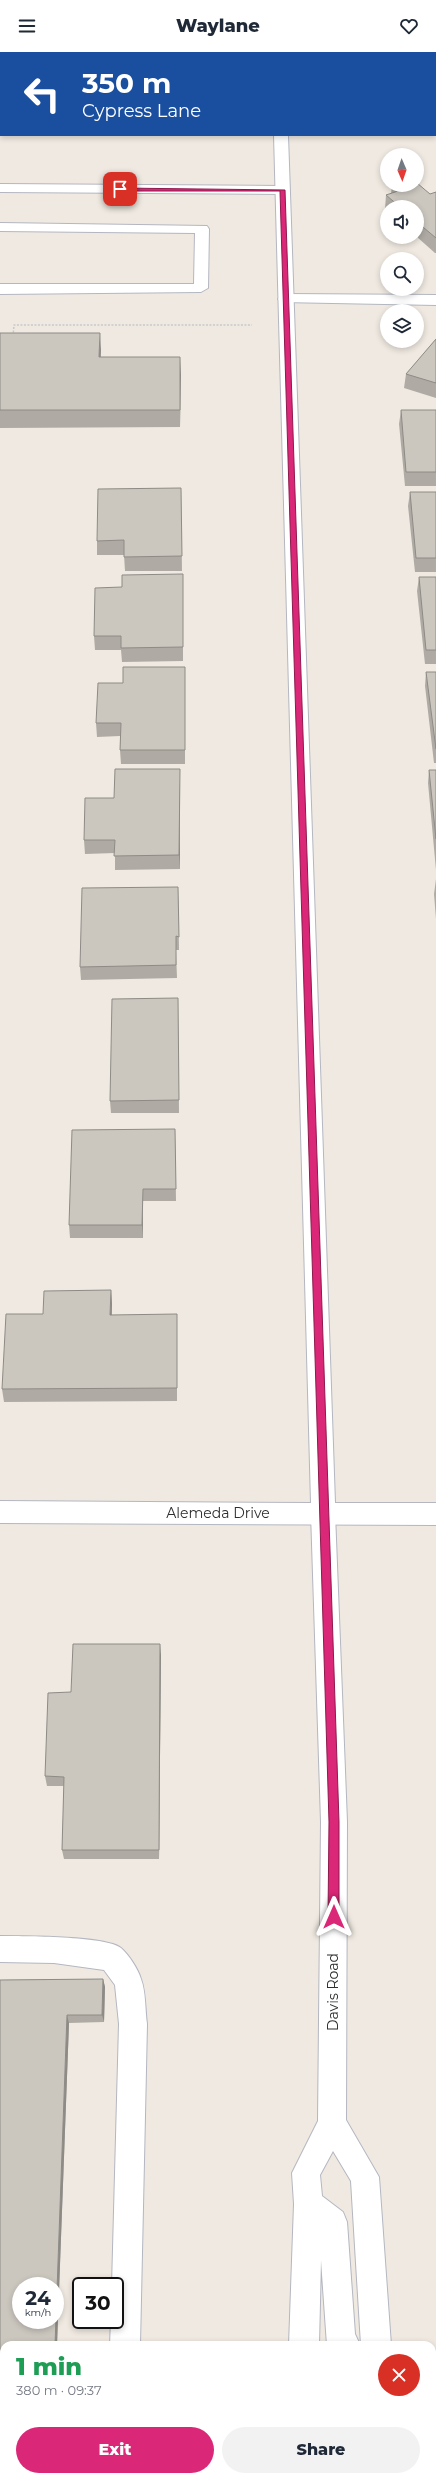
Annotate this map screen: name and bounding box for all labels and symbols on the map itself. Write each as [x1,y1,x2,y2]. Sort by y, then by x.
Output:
north arrow [380,148,424,192]
pin [103,172,137,206]
street label: Alemeda Drive [166,1504,270,1522]
position arrow [313,1896,355,1938]
street label: Davis Road [324,1953,342,2031]
speed limit sign: 30 [72,2277,124,2329]

